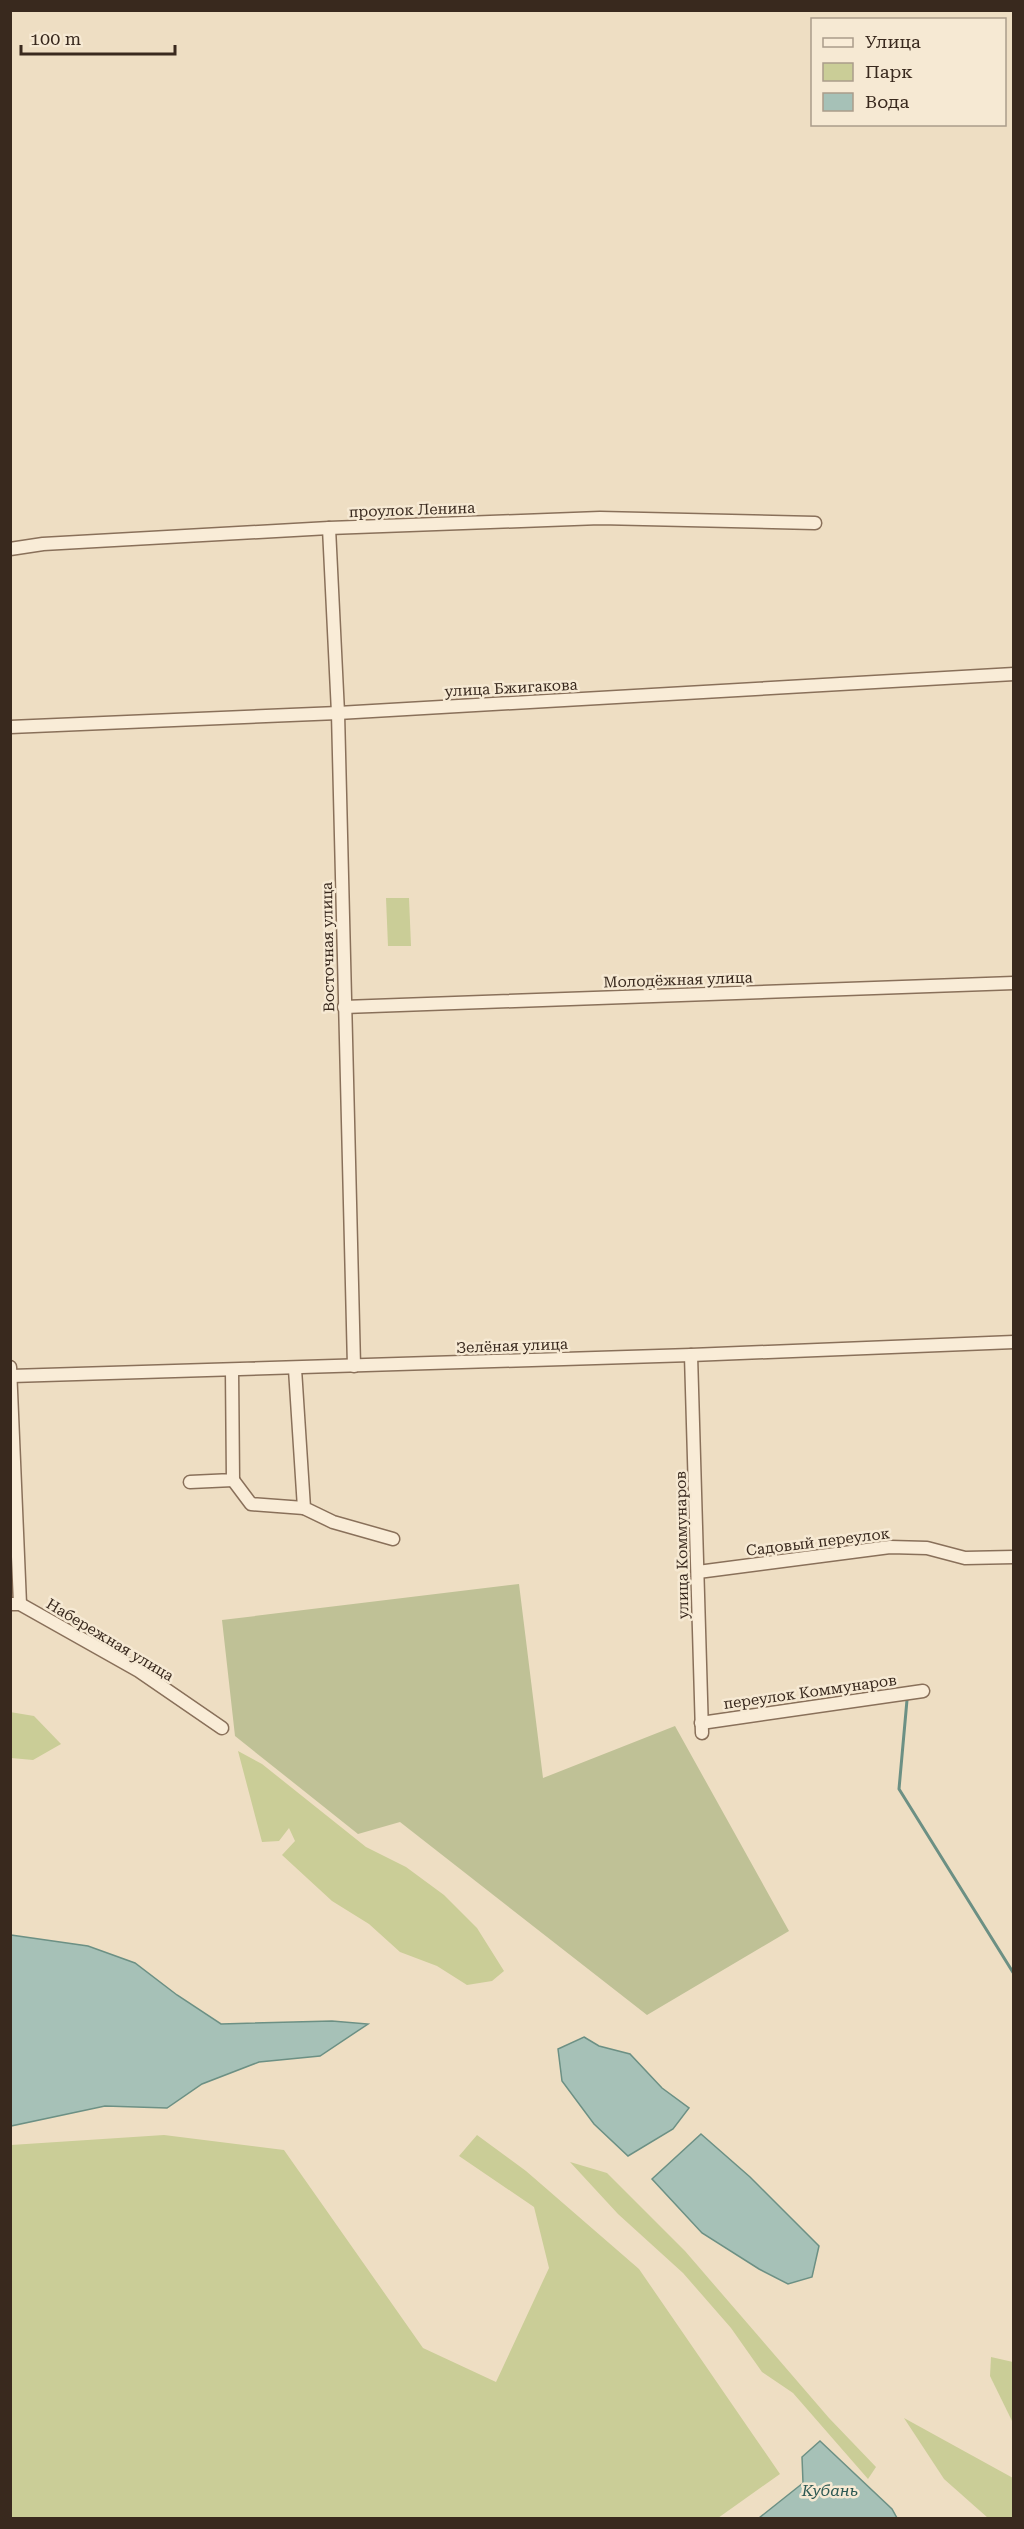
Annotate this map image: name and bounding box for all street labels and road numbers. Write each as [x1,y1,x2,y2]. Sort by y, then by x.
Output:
street label: проулок Ленина [348,499,476,521]
street label: улица Бжигакова [444,676,578,700]
street label: Восточная улица [318,882,338,1012]
street label: Молодёжная улица [603,968,753,992]
street label: Зелёная улица [456,1335,568,1357]
street label: улица Коммунаров [672,1471,692,1619]
street label: Садовый переулок [745,1524,891,1560]
street label: Набережная улица [43,1595,177,1685]
street label: переулок Коммунаров [722,1671,898,1713]

